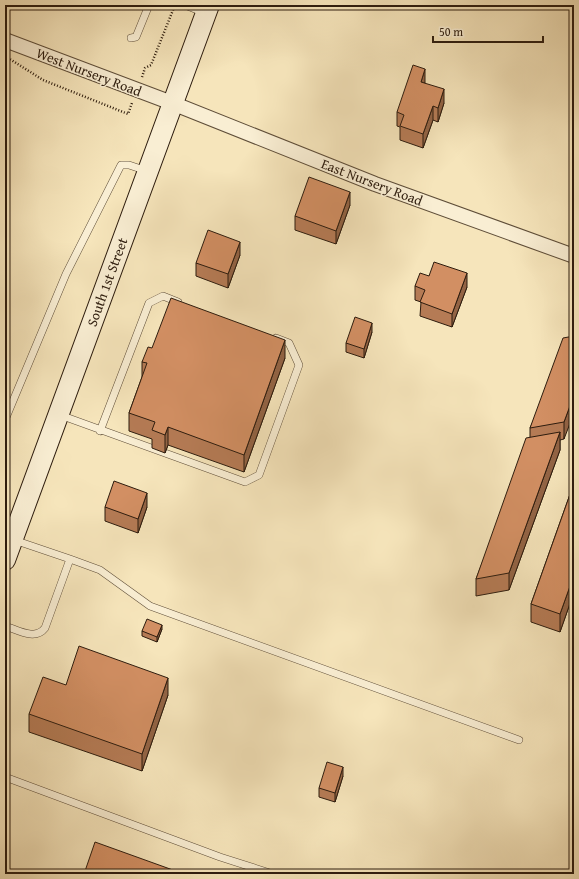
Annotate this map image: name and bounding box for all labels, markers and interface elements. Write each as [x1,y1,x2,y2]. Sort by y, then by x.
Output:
scale bar [433,18,543,44]
text: 50 m [439,23,463,40]
street label: West Nursery Road [33,43,145,101]
street label: East Nursery Road [318,153,426,211]
street label: South 1st Street [82,235,132,329]

